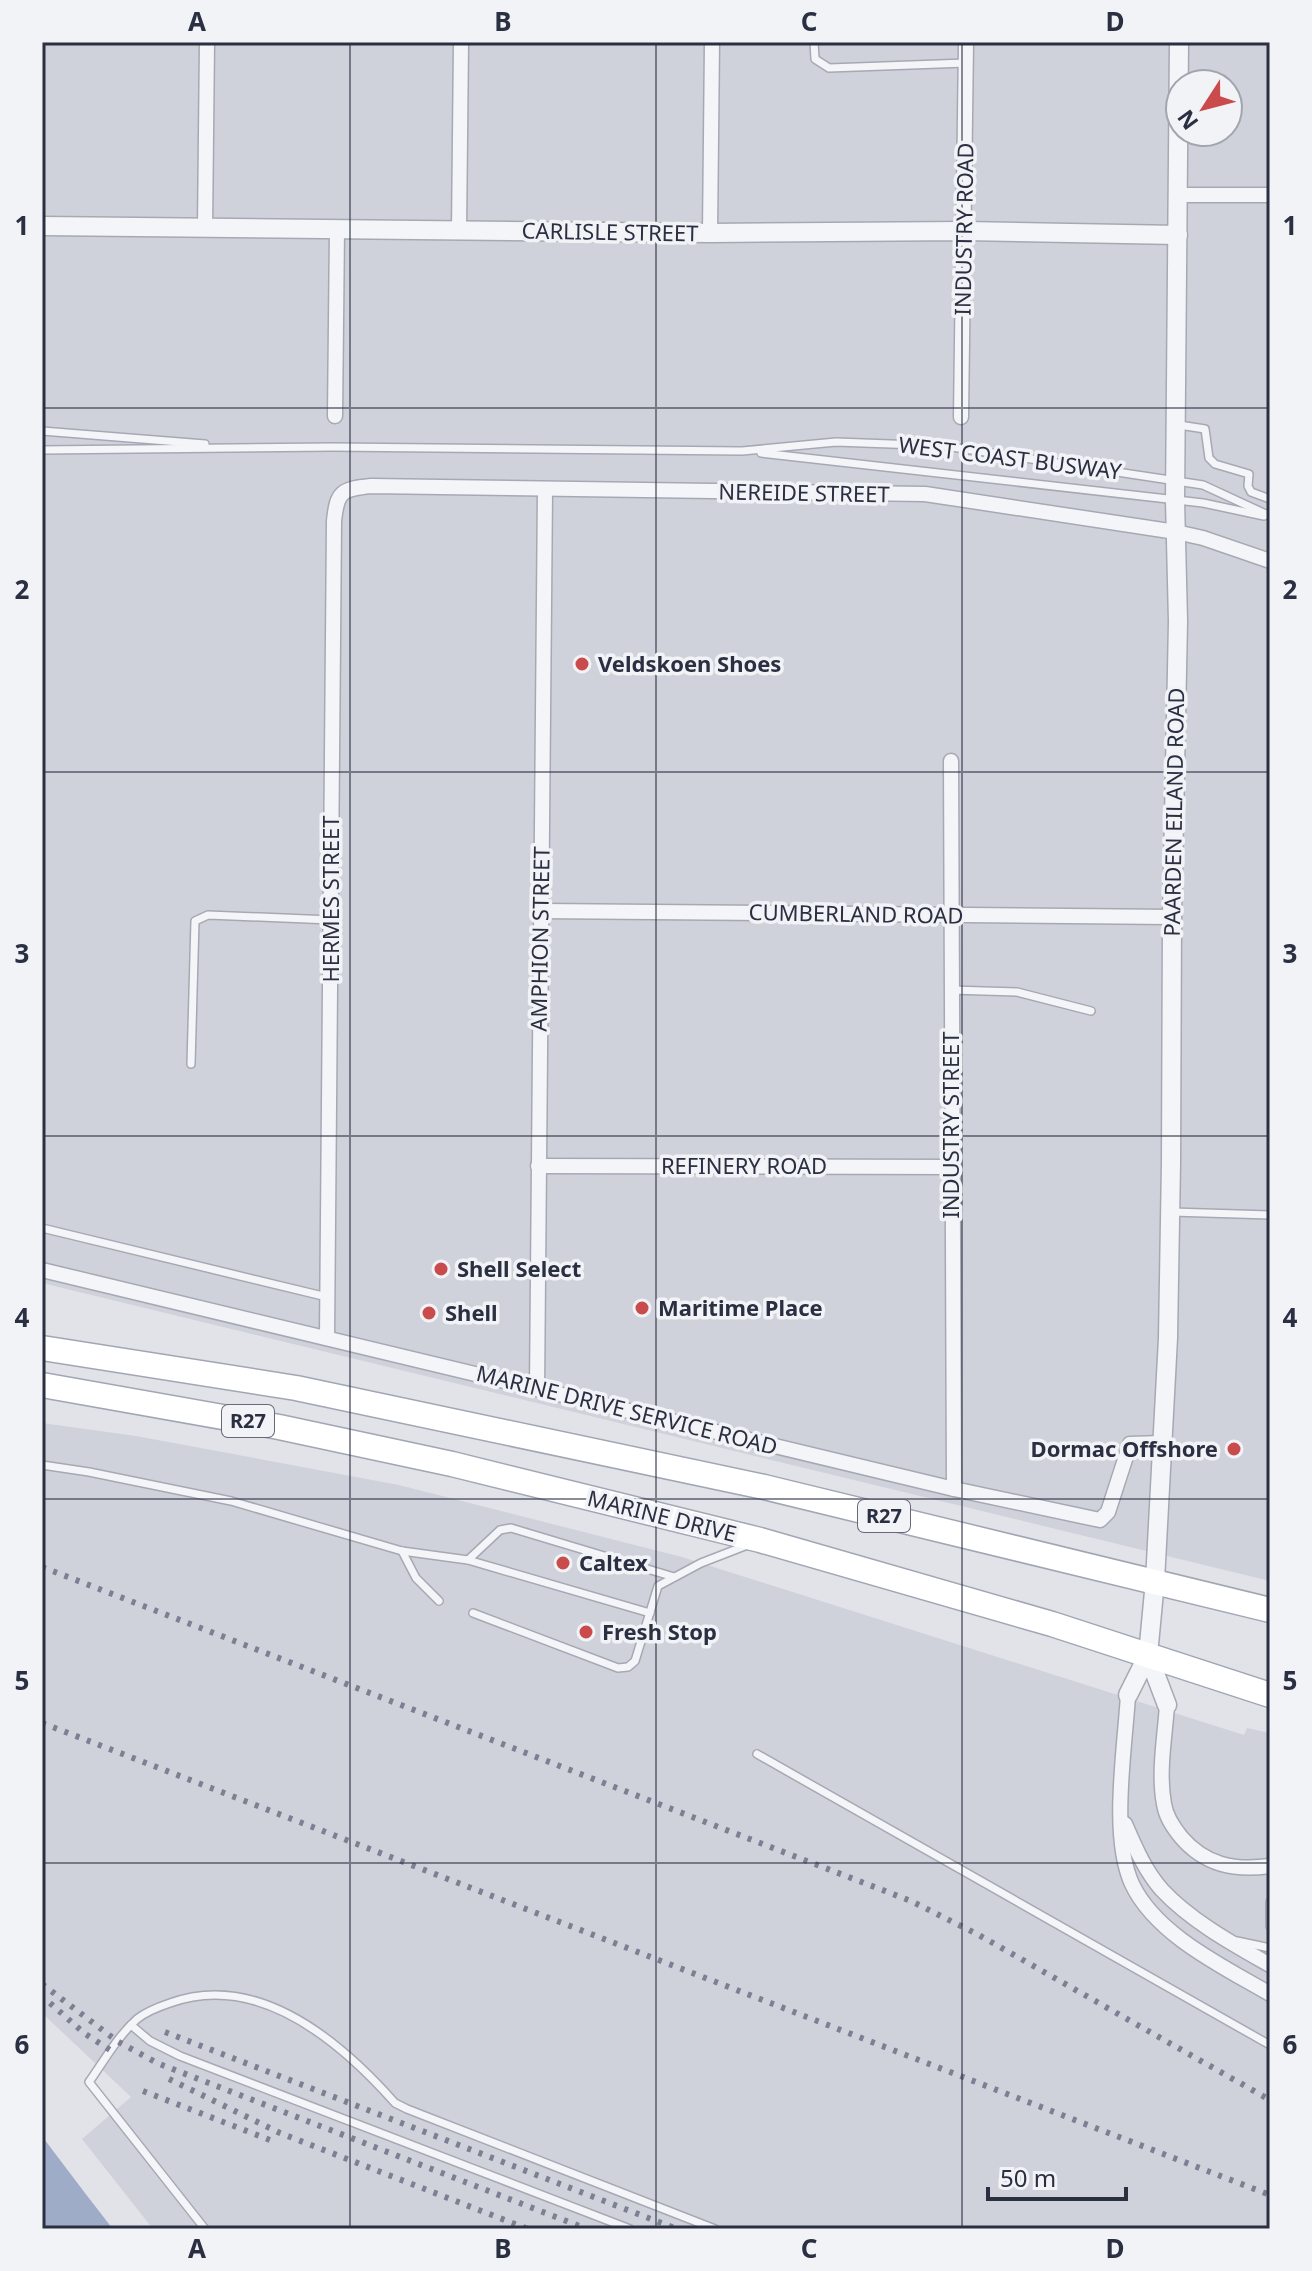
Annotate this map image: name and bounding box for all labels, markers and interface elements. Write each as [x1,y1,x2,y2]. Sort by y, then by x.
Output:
text: A [188,3,206,39]
text: B [494,3,512,39]
text: C [801,3,817,39]
text: D [1105,3,1125,39]
north arrow [1164,68,1244,148]
text: N [1170,104,1204,136]
street label: INDUSTRY ROAD [946,142,980,316]
text: 1 [15,207,29,243]
text: 1 [1283,207,1297,243]
street label: CARLISLE STREET [521,214,699,248]
street label: WEST COAST BUSWAY [897,428,1124,486]
street label: NEREIDE STREET [718,476,890,508]
text: 2 [15,571,30,607]
text: 2 [1283,571,1298,607]
place label: Veldskoen Shoes [598,648,781,678]
marker: Veldskoen Shoes [573,655,591,673]
street label: PAARDEN EILAND ROAD [1156,687,1190,937]
street label: HERMES STREET [315,816,345,982]
street label: AMPHION STREET [522,846,556,1032]
street label: CUMBERLAND ROAD [748,896,964,930]
text: 3 [15,935,29,971]
text: 3 [1283,935,1297,971]
street label: INDUSTRY STREET [935,1031,965,1219]
street label: REFINERY ROAD [661,1150,827,1180]
place label: Shell Select [457,1253,581,1283]
marker: Shell Select [432,1260,450,1278]
place label: Maritime Place [658,1292,823,1322]
place label: Shell [445,1297,498,1327]
text: 4 [15,1299,30,1335]
marker: Maritime Place [633,1299,651,1317]
text: 4 [1283,1299,1298,1335]
marker: Shell [420,1304,438,1322]
street label: MARINE DRIVE SERVICE ROAD [474,1357,781,1461]
road number: R27 [222,1405,274,1437]
place label: Dormac Offshore [1031,1433,1218,1463]
marker: Dormac Offshore [1225,1440,1243,1458]
street label: MARINE DRIVE [585,1482,740,1548]
road number: R27 [858,1500,910,1532]
place label: Caltex [579,1547,648,1577]
marker: Caltex [554,1554,572,1572]
place label: Fresh Stop [602,1616,717,1646]
marker: Fresh Stop [577,1623,595,1641]
text: 5 [15,1662,29,1698]
text: 5 [1283,1662,1297,1698]
text: 6 [15,2026,30,2062]
text: 6 [1283,2026,1298,2062]
scale bar [988,2151,1126,2201]
text: 50 m [1000,2161,1056,2194]
text: A [188,2230,206,2266]
text: B [494,2230,512,2266]
text: C [801,2230,817,2266]
text: D [1105,2230,1125,2266]

